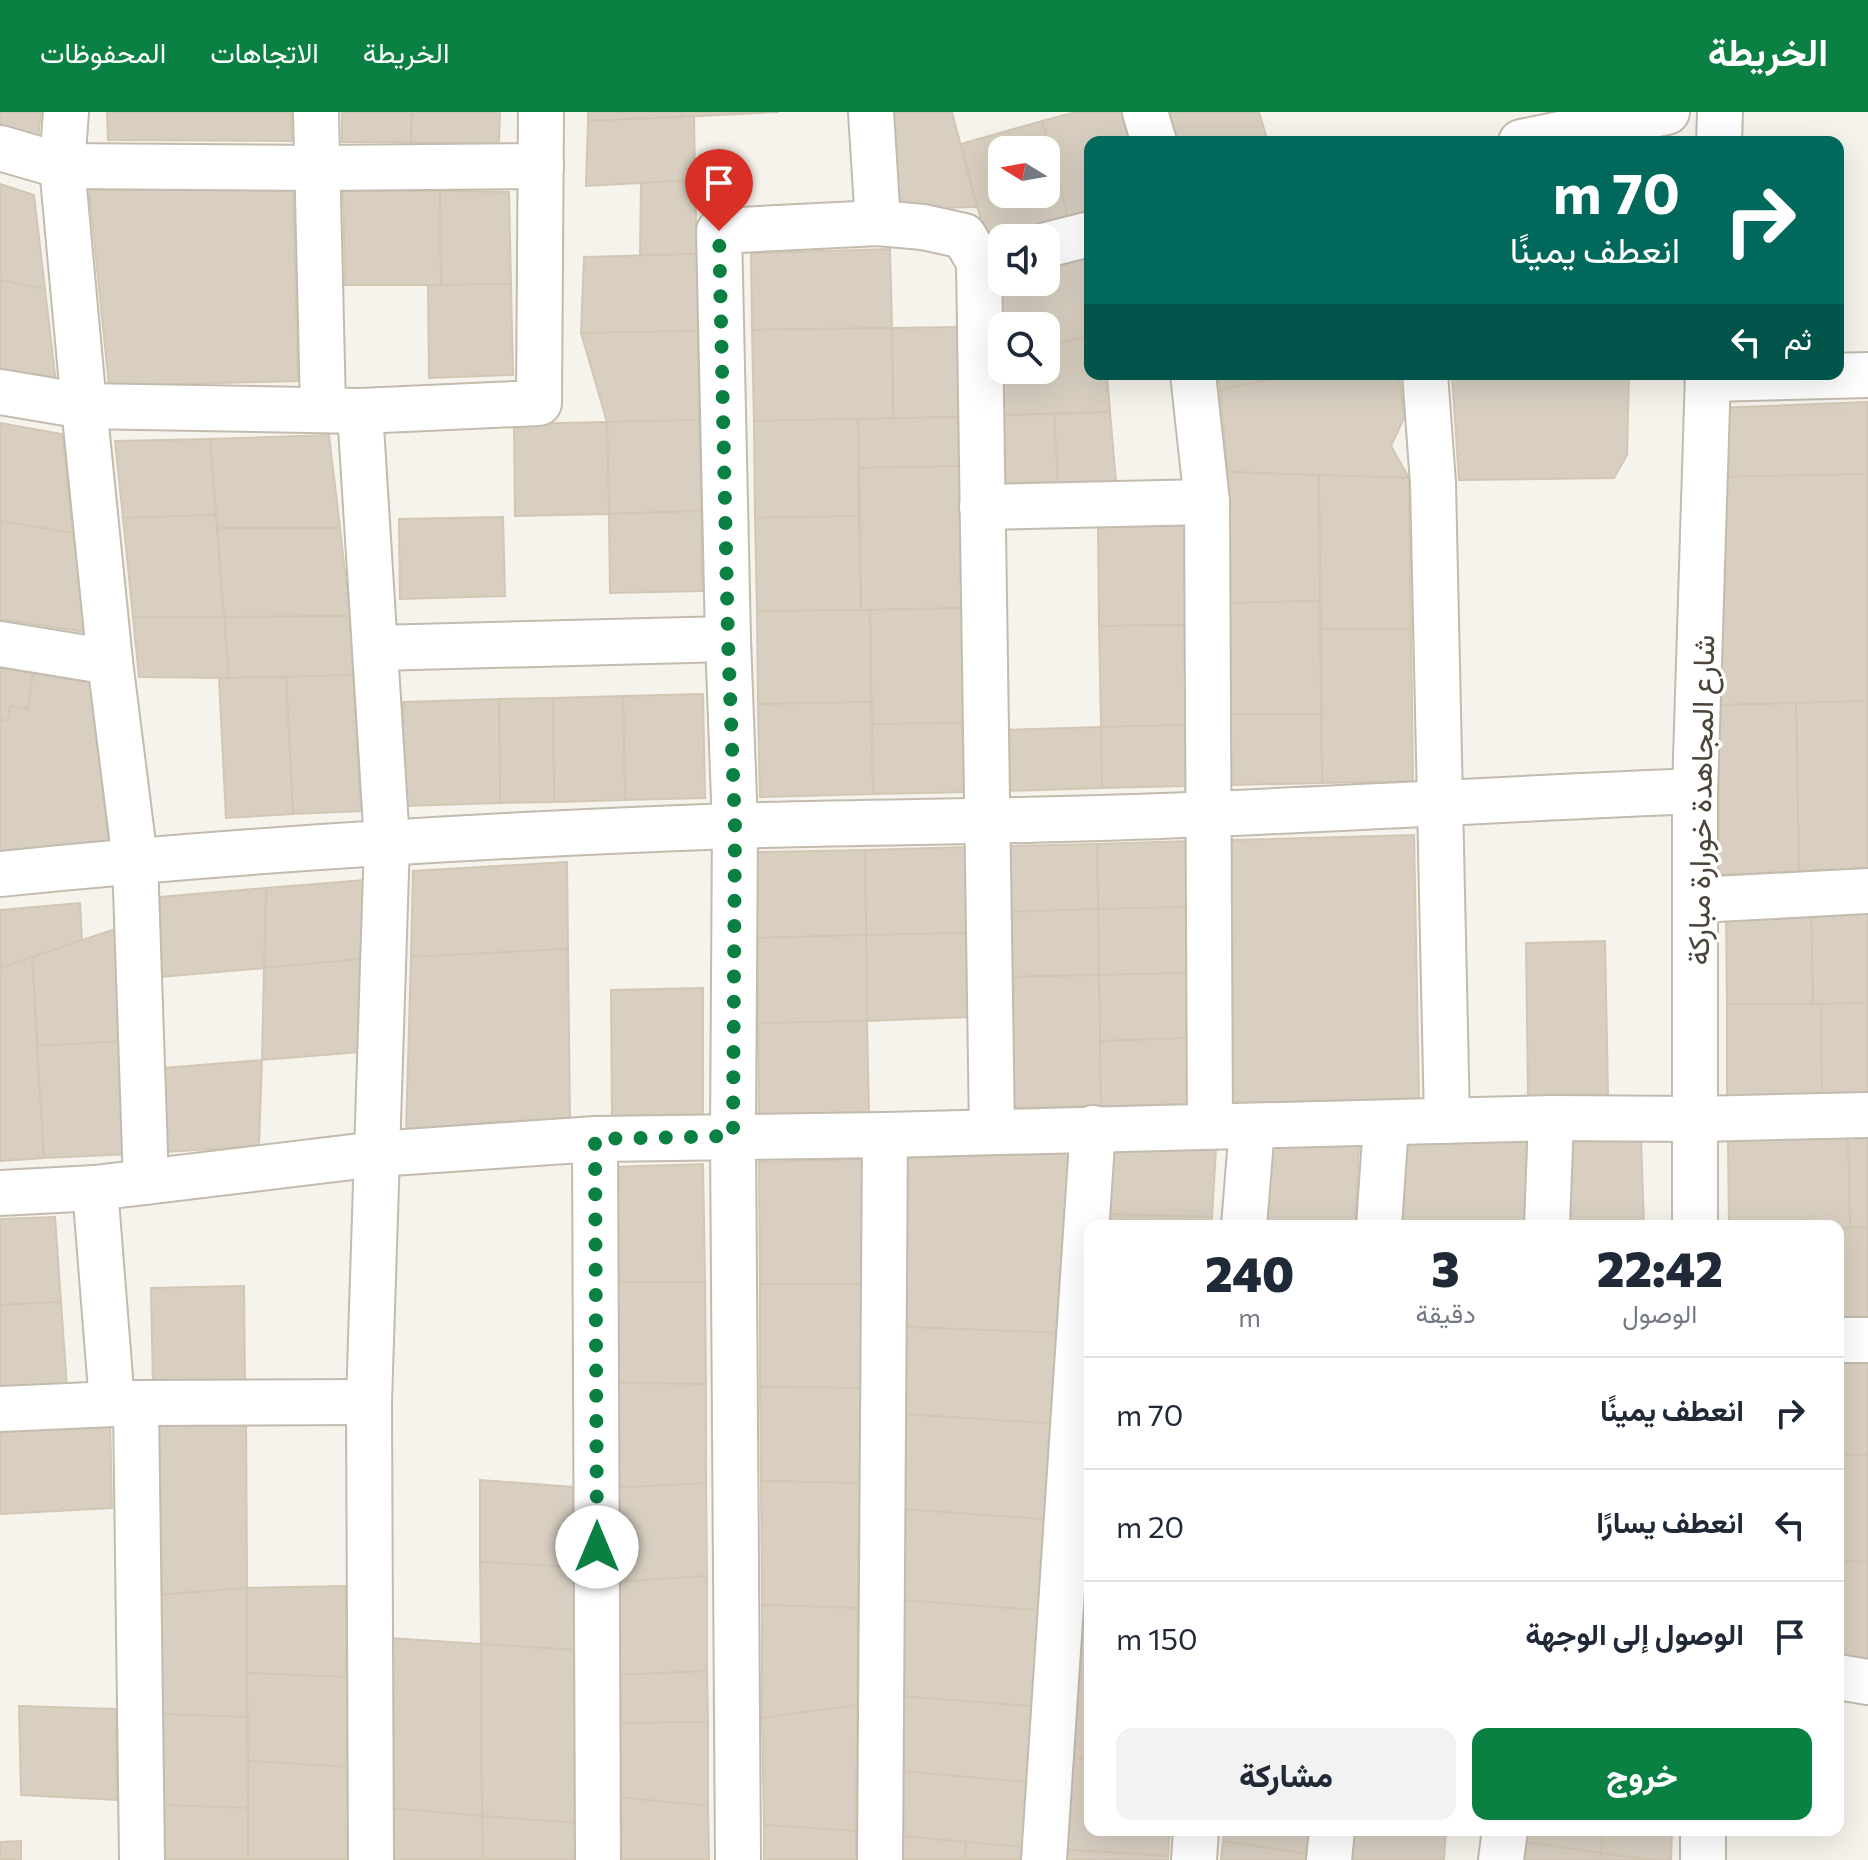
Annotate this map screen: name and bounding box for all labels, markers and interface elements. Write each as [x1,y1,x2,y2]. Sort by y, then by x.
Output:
text: الخريطة [1708,27,1828,74]
text: المحفوظات [40,35,166,69]
text: الاتجاهات [210,35,319,69]
text: الخريطة [363,35,449,69]
north arrow [988,136,1060,208]
map controls [988,136,1060,384]
pin [685,149,753,231]
text: 70 m [1553,157,1680,226]
icon: arrive [697,161,741,205]
icon: right [1708,168,1812,272]
button: sound [988,224,1060,296]
text: انعطف يمينًا [1510,226,1680,270]
button: search [988,312,1060,384]
text: ثم [1784,319,1812,356]
icon: left [1724,320,1768,364]
street label: شارع المجاهدة خورارة مباركة [1678,634,1724,966]
text: 3 [1431,1238,1460,1297]
text: 22:42 [1597,1238,1723,1297]
text: 240 [1205,1243,1294,1302]
text: دقيقة [1415,1297,1476,1328]
text: الوصول [1622,1297,1697,1328]
text: m [1238,1301,1261,1332]
text: انعطف يمينًا [1600,1390,1744,1427]
icon: right [1768,1391,1812,1435]
text: 70 m [1116,1395,1183,1432]
text: انعطف يسارًا [1596,1502,1744,1539]
icon: left [1768,1503,1812,1547]
position arrow [555,1505,639,1589]
text: 20 m [1116,1507,1184,1544]
text: الوصول إلى الوجهة [1525,1614,1744,1651]
icon: arrive [1768,1615,1812,1659]
text: 150 m [1116,1619,1198,1656]
button: مشاركة [1116,1728,1456,1820]
button: خروج [1472,1728,1812,1820]

